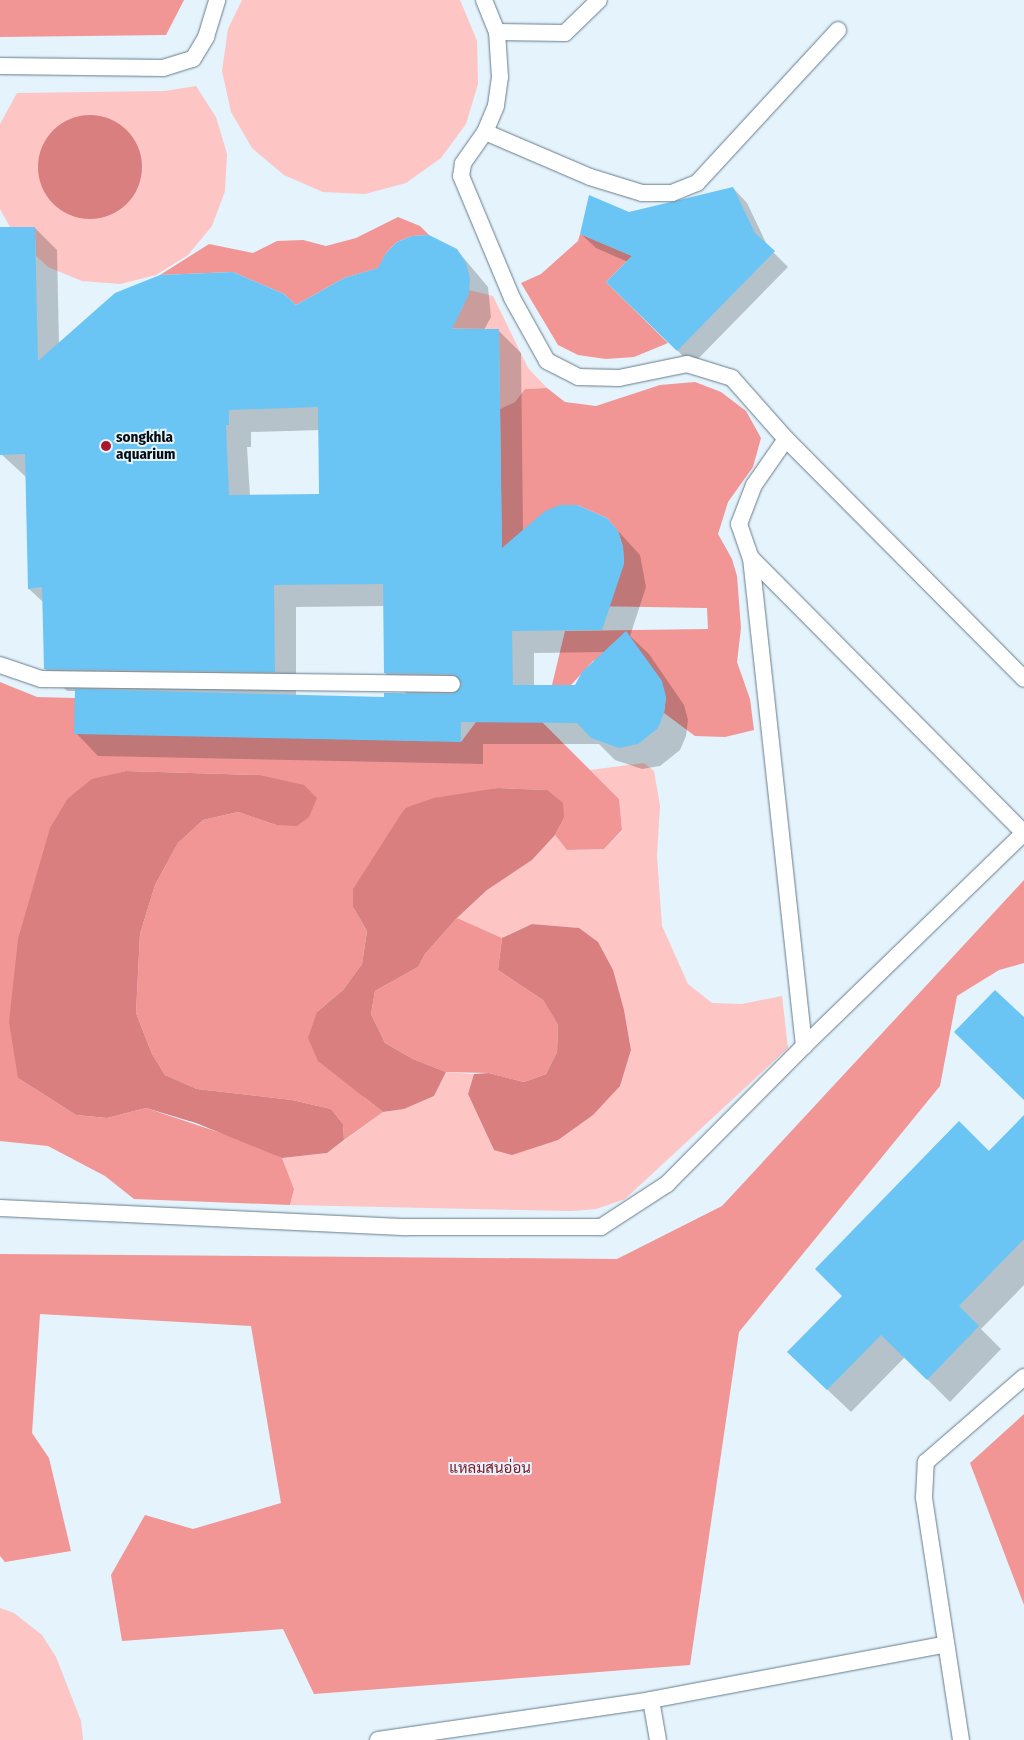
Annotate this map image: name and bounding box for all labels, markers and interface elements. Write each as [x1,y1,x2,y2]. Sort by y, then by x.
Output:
place label: songkhla aquarium [116,428,175,463]
marker: songkhla aquarium [100,440,112,452]
park label: แหลมสนอ่อน [449,1460,531,1478]

